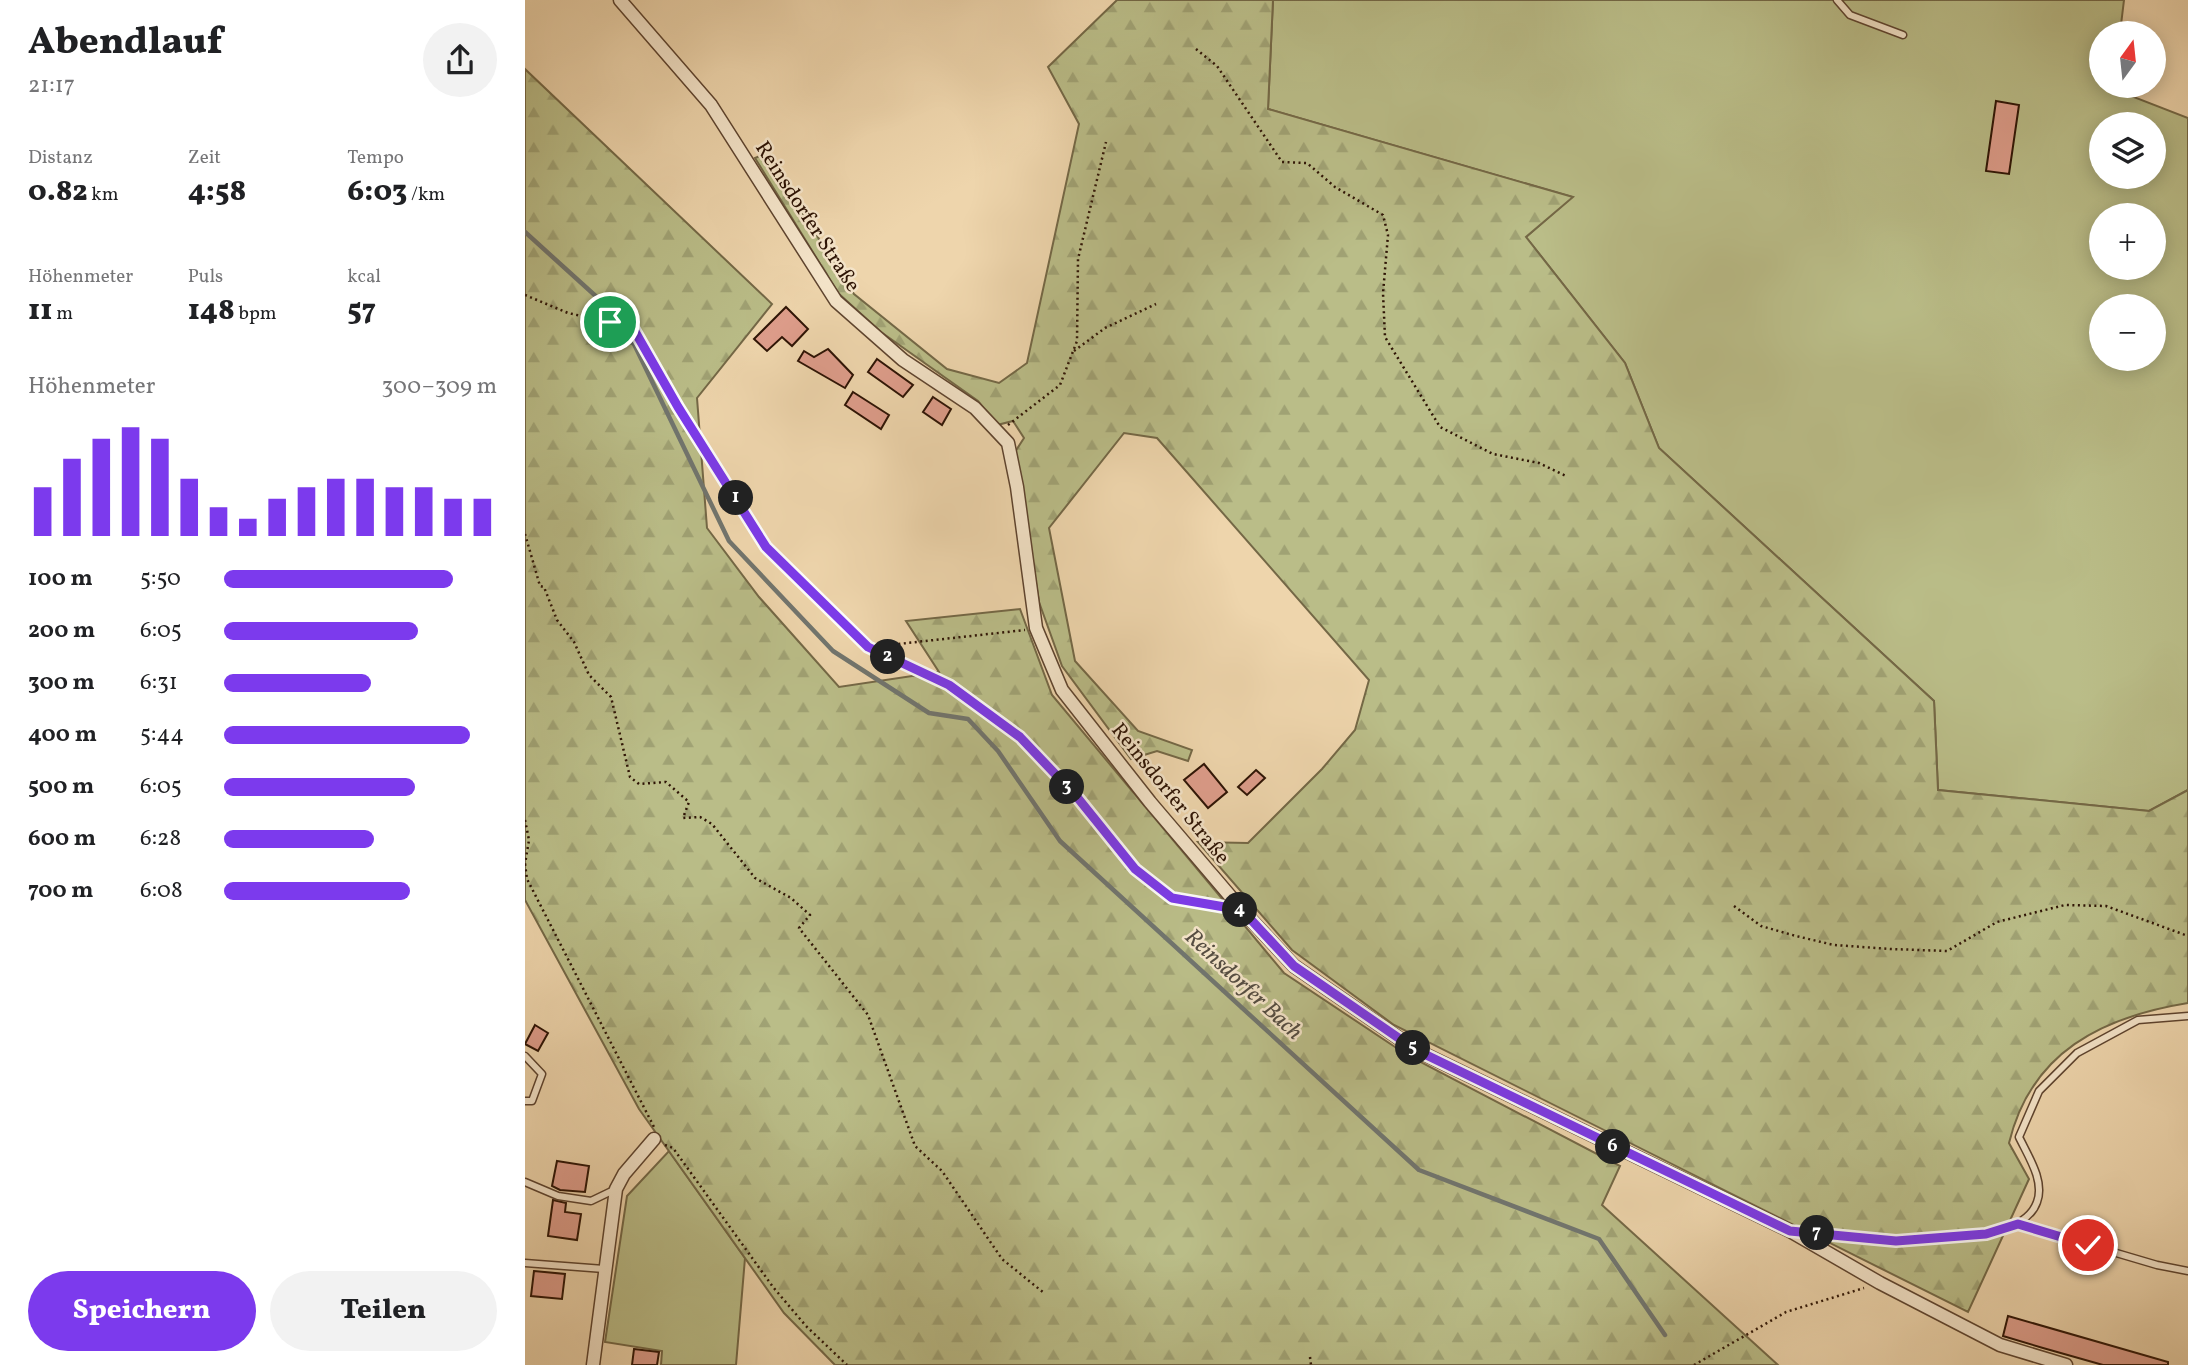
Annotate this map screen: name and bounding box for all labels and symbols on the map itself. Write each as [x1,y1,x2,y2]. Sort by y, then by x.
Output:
north arrow [2089,21,2167,98]
street label: Reinsdorfer Straße [747,136,867,298]
pin [580,292,640,352]
pin: 1 [719,480,753,516]
pin: 2 [871,640,905,674]
street label: Reinsdorfer Straße [1104,717,1236,871]
pin: 3 [1049,770,1085,804]
pin: 4 [1223,892,1257,928]
water label: Reinsdorfer Bach [1177,922,1309,1048]
pin: 5 [1395,1030,1431,1066]
pin: 6 [1595,1130,1631,1164]
pin [2058,1215,2118,1275]
pin: 7 [1799,1216,1835,1250]

